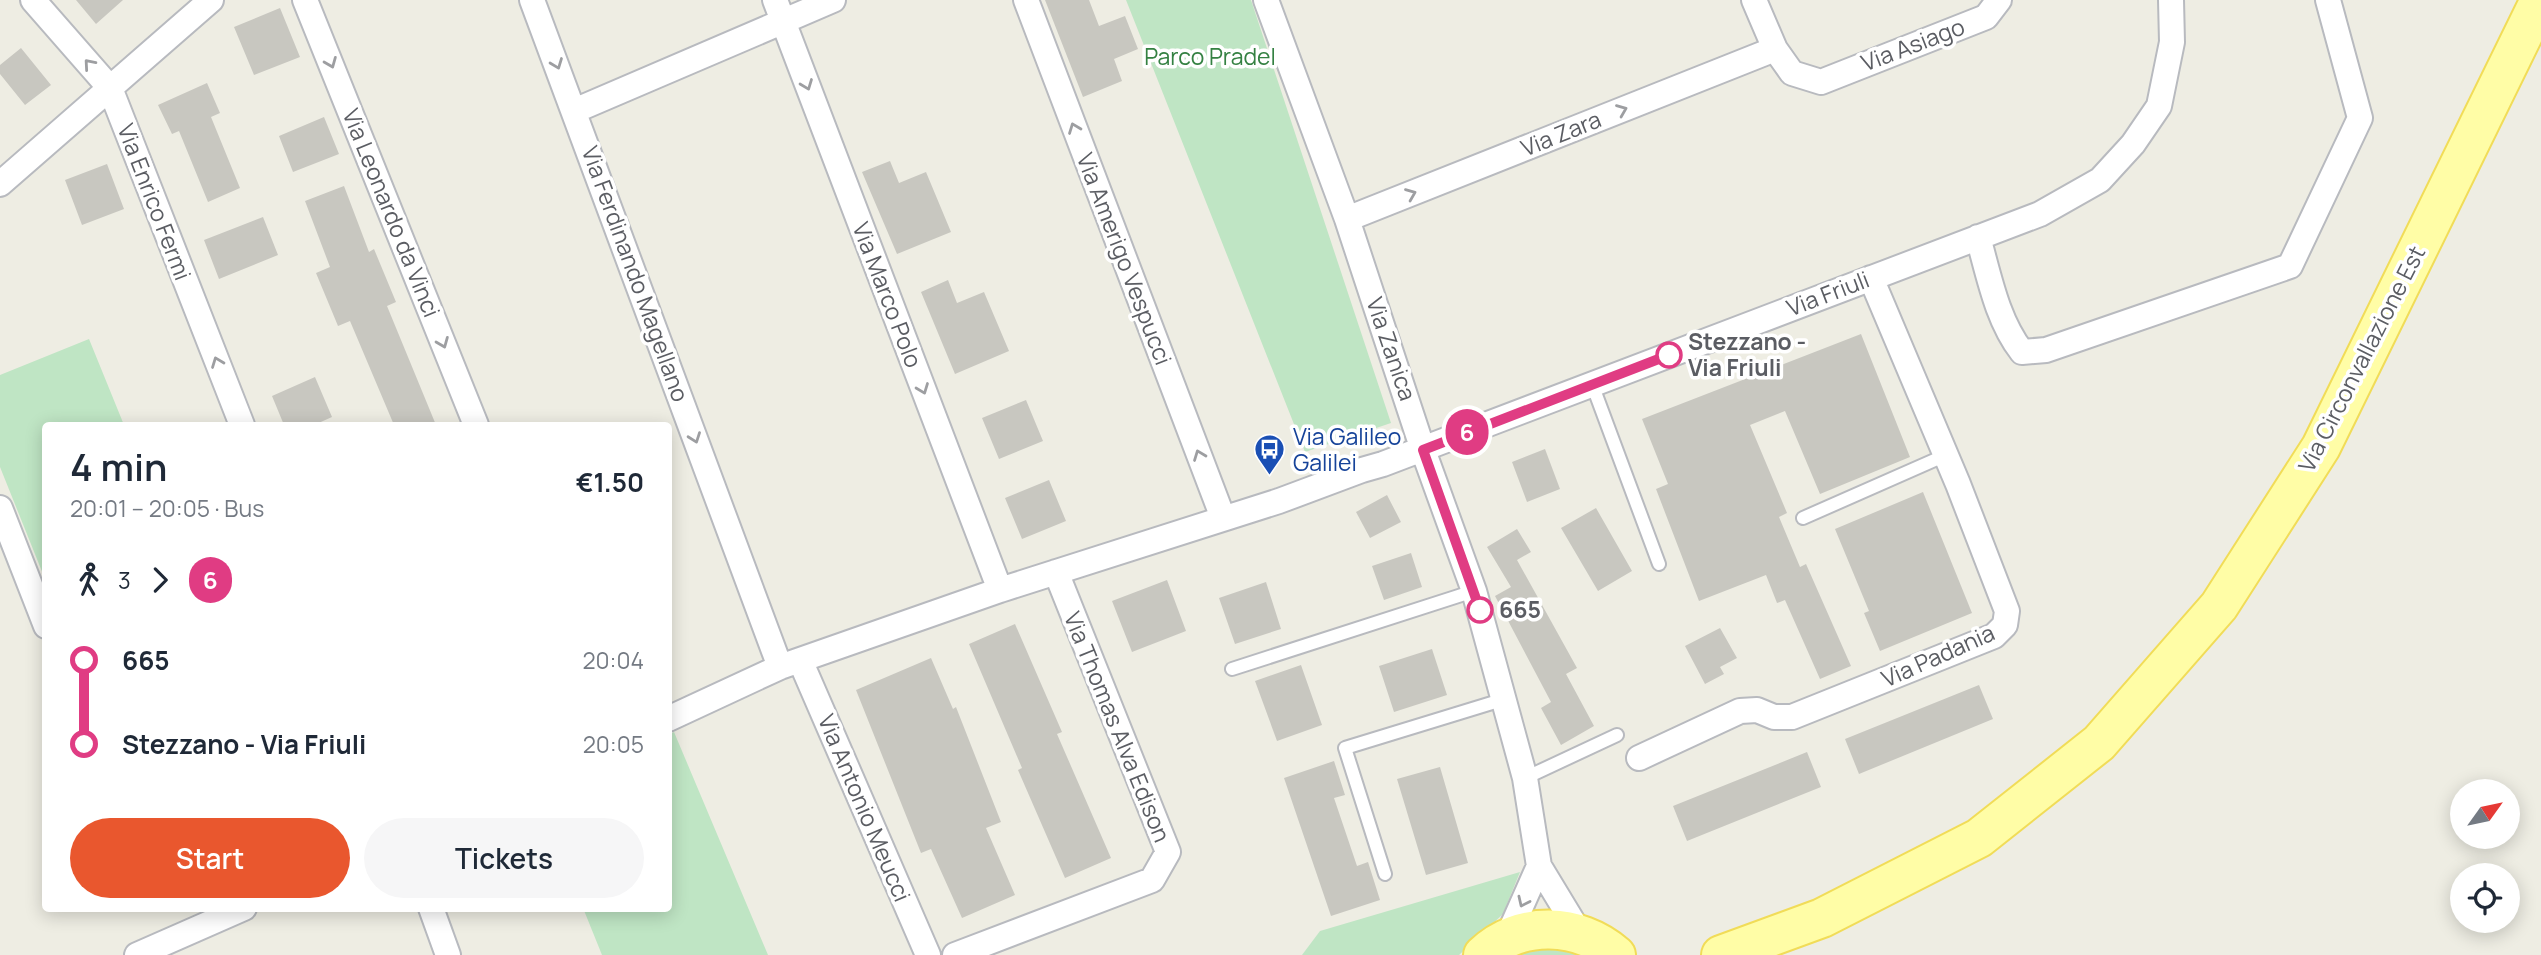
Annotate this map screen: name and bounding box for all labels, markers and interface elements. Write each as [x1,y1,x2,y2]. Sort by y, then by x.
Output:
street label: Via Asiago [1856,10,1969,78]
park label: Parco Pradel [1144,40,1276,72]
one-way arrow [322,57,336,69]
one-way arrow [548,57,562,69]
one-way arrow [85,60,97,73]
one-way arrow [799,79,813,91]
street label: Via Zara [1516,103,1605,164]
street label: Via Leonardo da Vinci [335,104,448,322]
one-way arrow [1616,104,1628,118]
street label: Via Enrico Fermi [110,119,199,284]
one-way arrow [1069,122,1083,134]
street label: Via Ferdinando Magellano [575,141,697,406]
street label: Via Amerigo Vespucci [1070,148,1180,369]
one-way arrow [1404,188,1416,202]
street label: Via Marco Polo [846,217,930,372]
street label: Via Circonvallazione Est [2290,240,2432,477]
street label: Via Friuli [1782,263,1873,323]
street label: Via Zanica [1359,293,1425,405]
place label: Stezzano - Via Friuli [1688,325,1806,383]
one-way arrow [434,336,448,348]
marker: Stezzano - Via Friuli [1656,342,1682,368]
one-way arrow [212,356,226,368]
one-way arrow [915,383,929,395]
line badge: 6 [1444,409,1490,455]
text: 6 [1460,415,1474,448]
place label: Via Galileo Galilei [1293,420,1401,478]
one-way arrow [687,431,701,443]
bus stop icon: Via Galileo Galilei [1253,433,1287,477]
text: 4 min [70,440,167,492]
one-way arrow [1193,449,1207,461]
text: €1.50 [576,464,644,500]
text: 20:01 – 20:05 · Bus [70,492,264,524]
icon: walk [70,561,108,599]
icon: forward [141,561,179,599]
text: 6 [203,563,218,596]
text: 3 [118,564,131,596]
place label: 665 [1499,593,1541,625]
marker: 665 [1467,597,1493,623]
street label: Via Thomas Alva Edison [1057,607,1179,847]
street label: Via Padania [1876,616,1999,694]
text: 665 [122,642,170,678]
text: 20:04 [582,644,644,676]
street label: Via Antonio Meucci [811,709,919,906]
text: Stezzano - Via Friuli [122,726,366,762]
text: 20:05 [583,728,644,760]
north arrow [2450,779,2520,849]
map controls [2450,779,2520,933]
button: Start [70,818,350,898]
button: Tickets [364,818,644,898]
button: locate [2450,863,2520,933]
one-way arrow [1517,895,1531,907]

